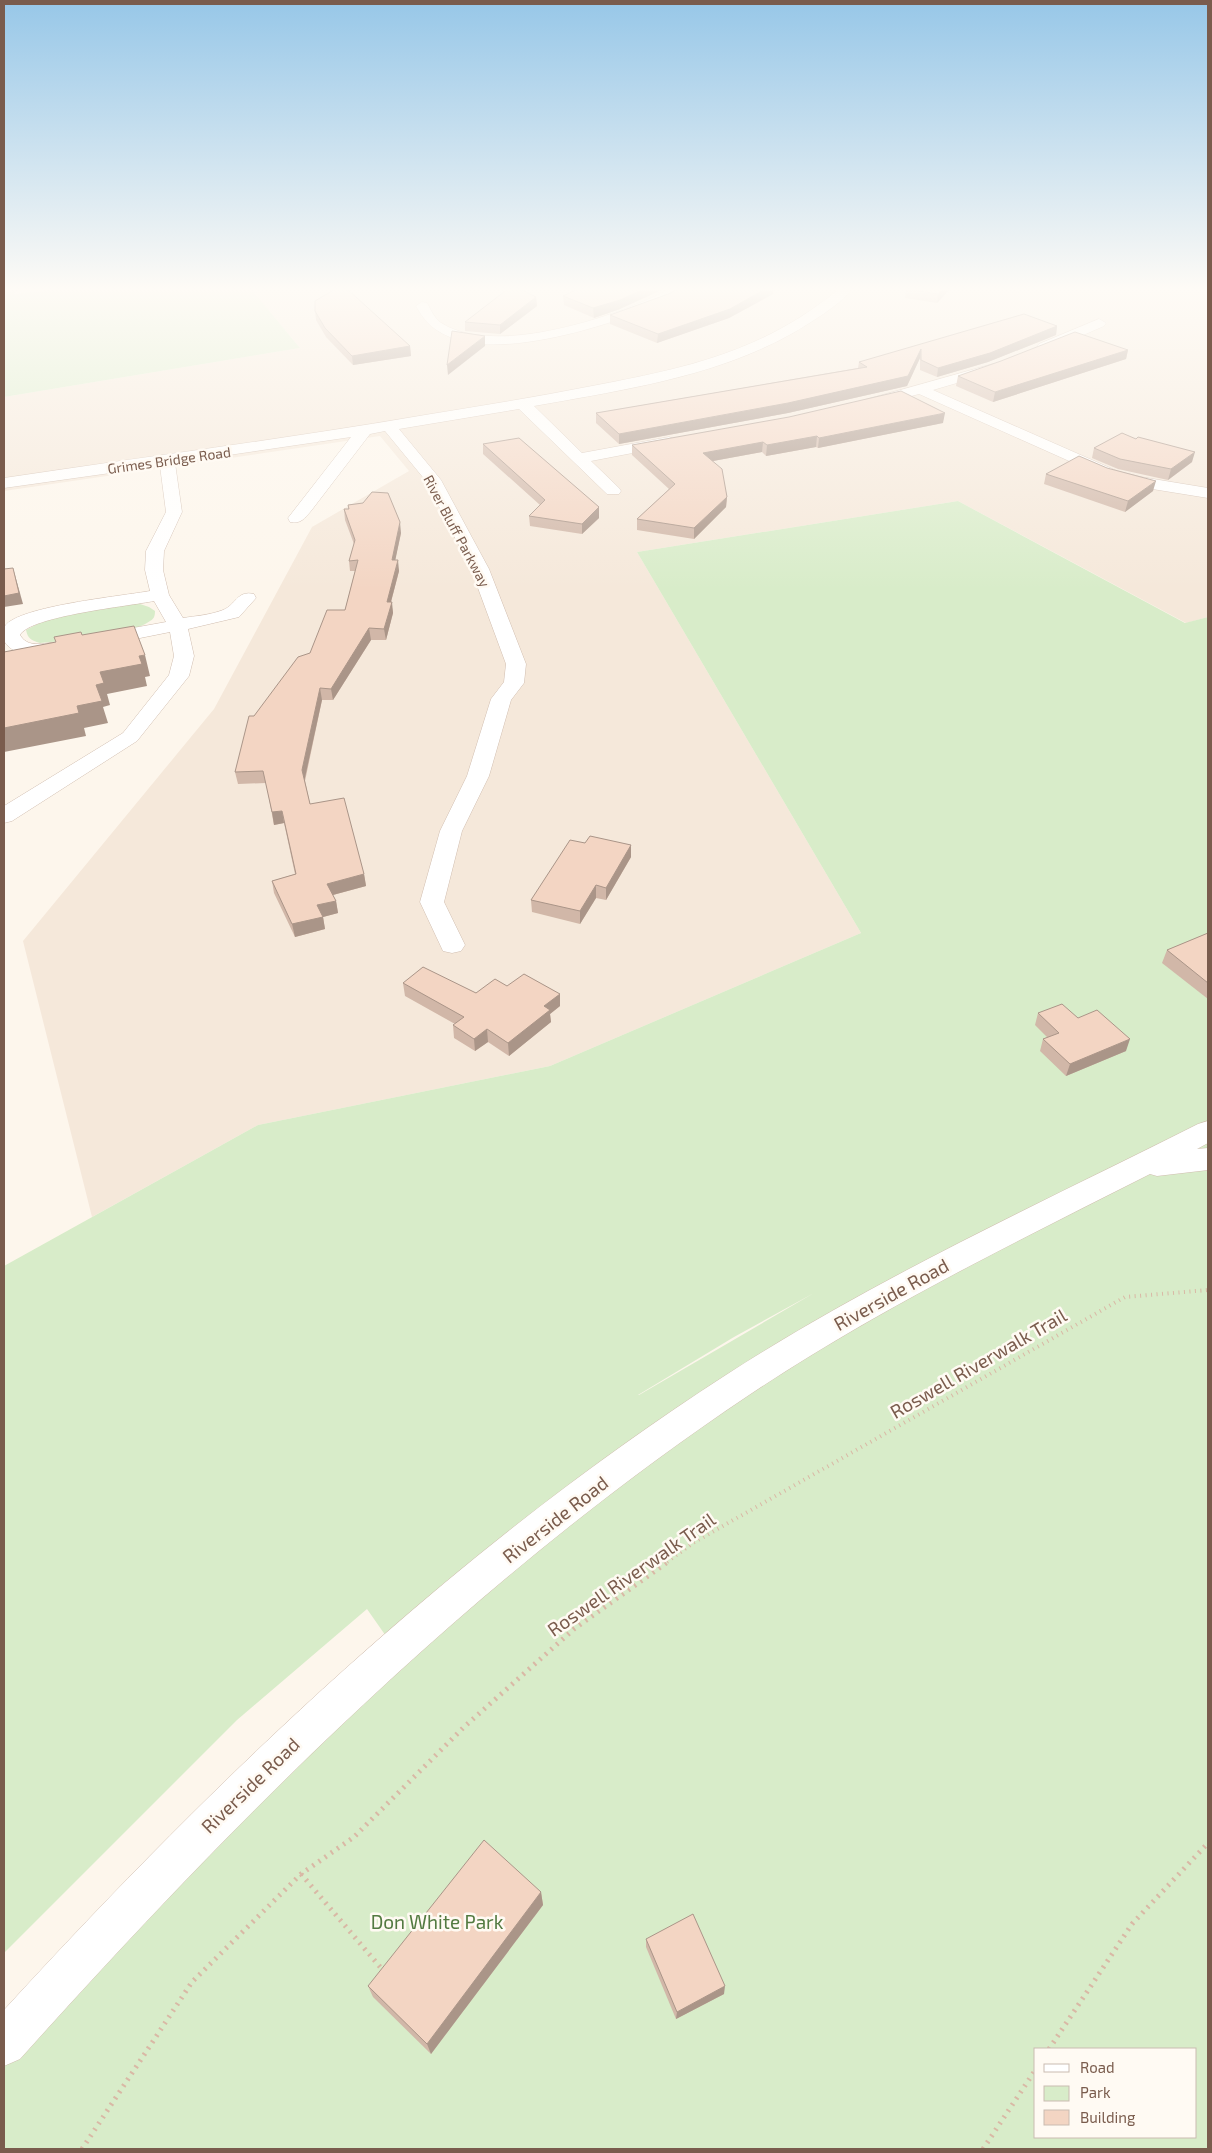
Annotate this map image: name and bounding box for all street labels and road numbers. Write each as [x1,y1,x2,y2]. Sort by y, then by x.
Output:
street label: Grimes Bridge Road [106,443,232,477]
street label: River Bluff Parkway [420,472,494,590]
street label: Riverside Road [830,1253,952,1335]
street label: Roswell Riverwalk Trail [886,1303,1071,1423]
street label: Riverside Road [498,1471,612,1567]
street label: Roswell Riverwalk Trail [543,1507,720,1641]
street label: Riverside Road [196,1732,304,1838]

